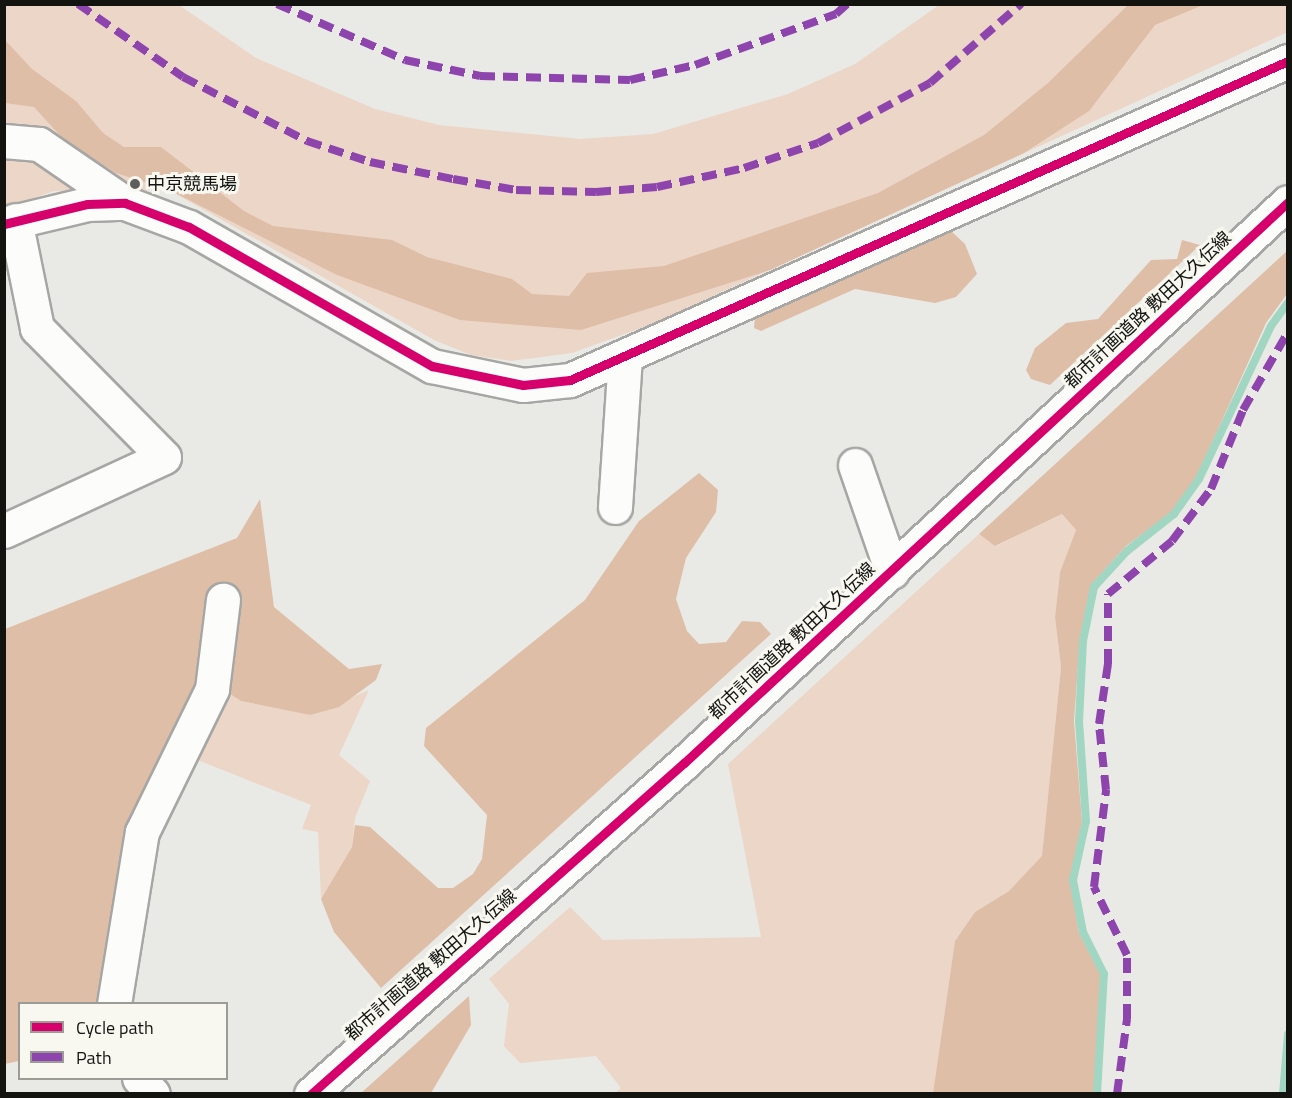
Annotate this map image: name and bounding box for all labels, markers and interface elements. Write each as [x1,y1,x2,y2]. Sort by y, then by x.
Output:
place label: 中京競馬場 [147,173,237,195]
marker: 中京競馬場 [128,177,142,191]
street label: 都市計画道路 敷田大久伝線 [1060,227,1236,393]
street label: 都市計画道路 敷田大久伝線 [704,558,880,724]
street label: 都市計画道路 敷田大久伝線 [341,885,521,1045]
legend [18,1002,228,1080]
text: Cycle path [76,1014,154,1041]
text: Path [76,1044,112,1071]

